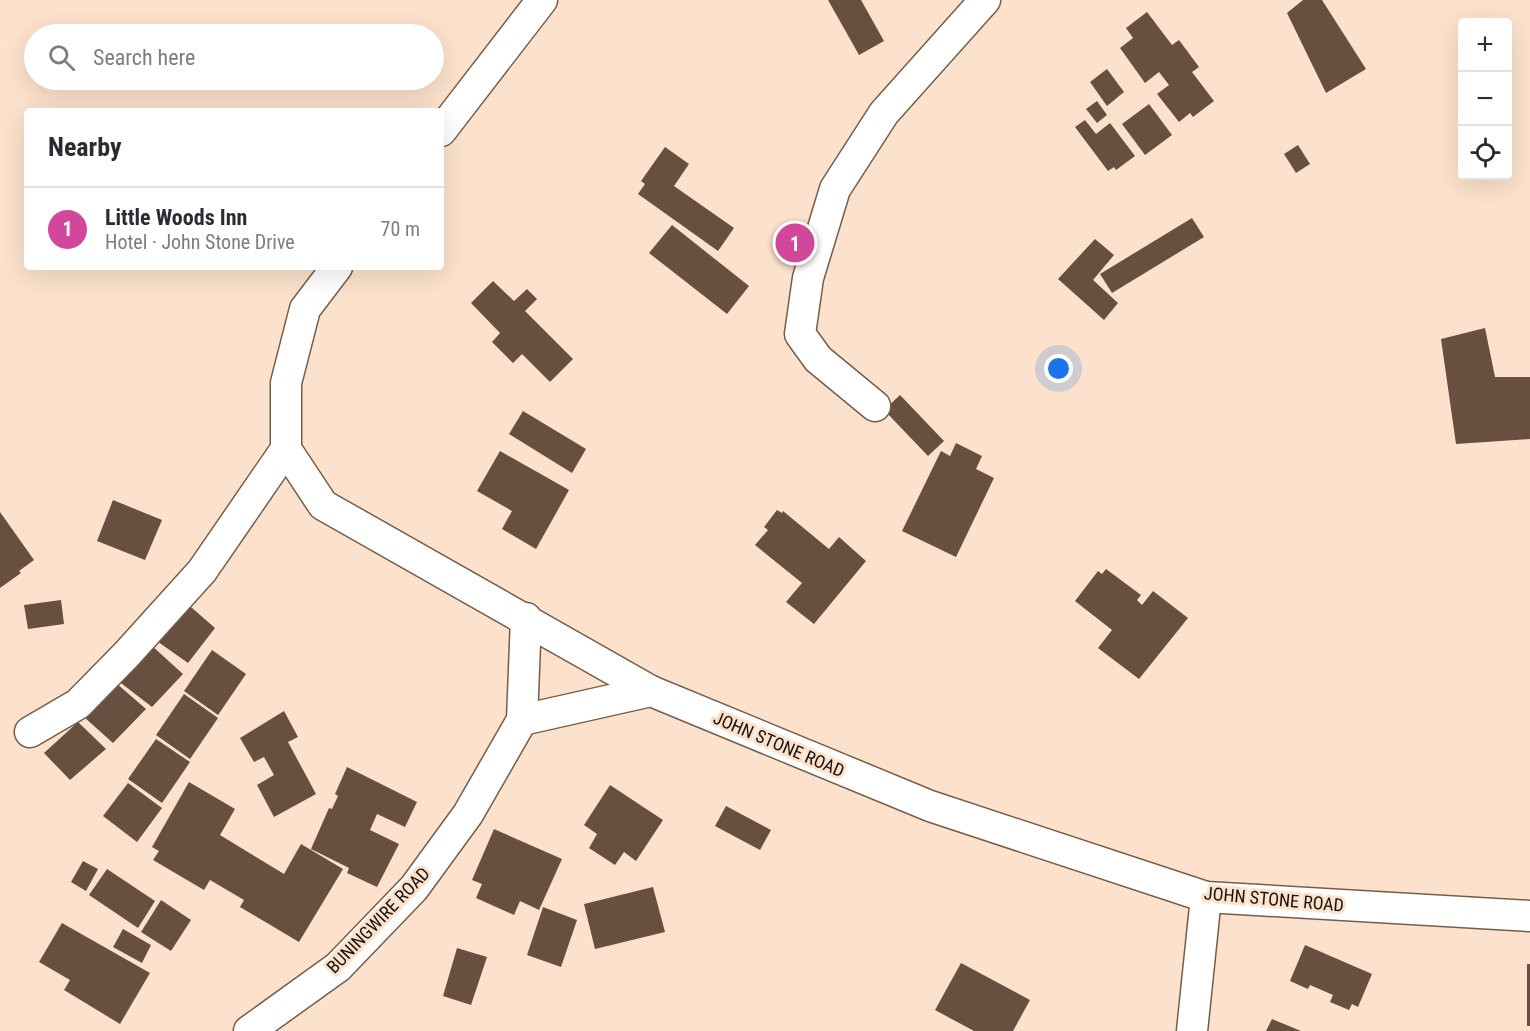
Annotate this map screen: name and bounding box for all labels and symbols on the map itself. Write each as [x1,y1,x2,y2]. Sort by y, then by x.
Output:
pin: 1 [776,220,814,266]
your location [1044,354,1073,383]
street label: JOHN STONE ROAD [710,707,848,781]
street label: BUNINGWIRE ROAD [322,863,434,977]
street label: JOHN STONE ROAD [1203,882,1345,916]

